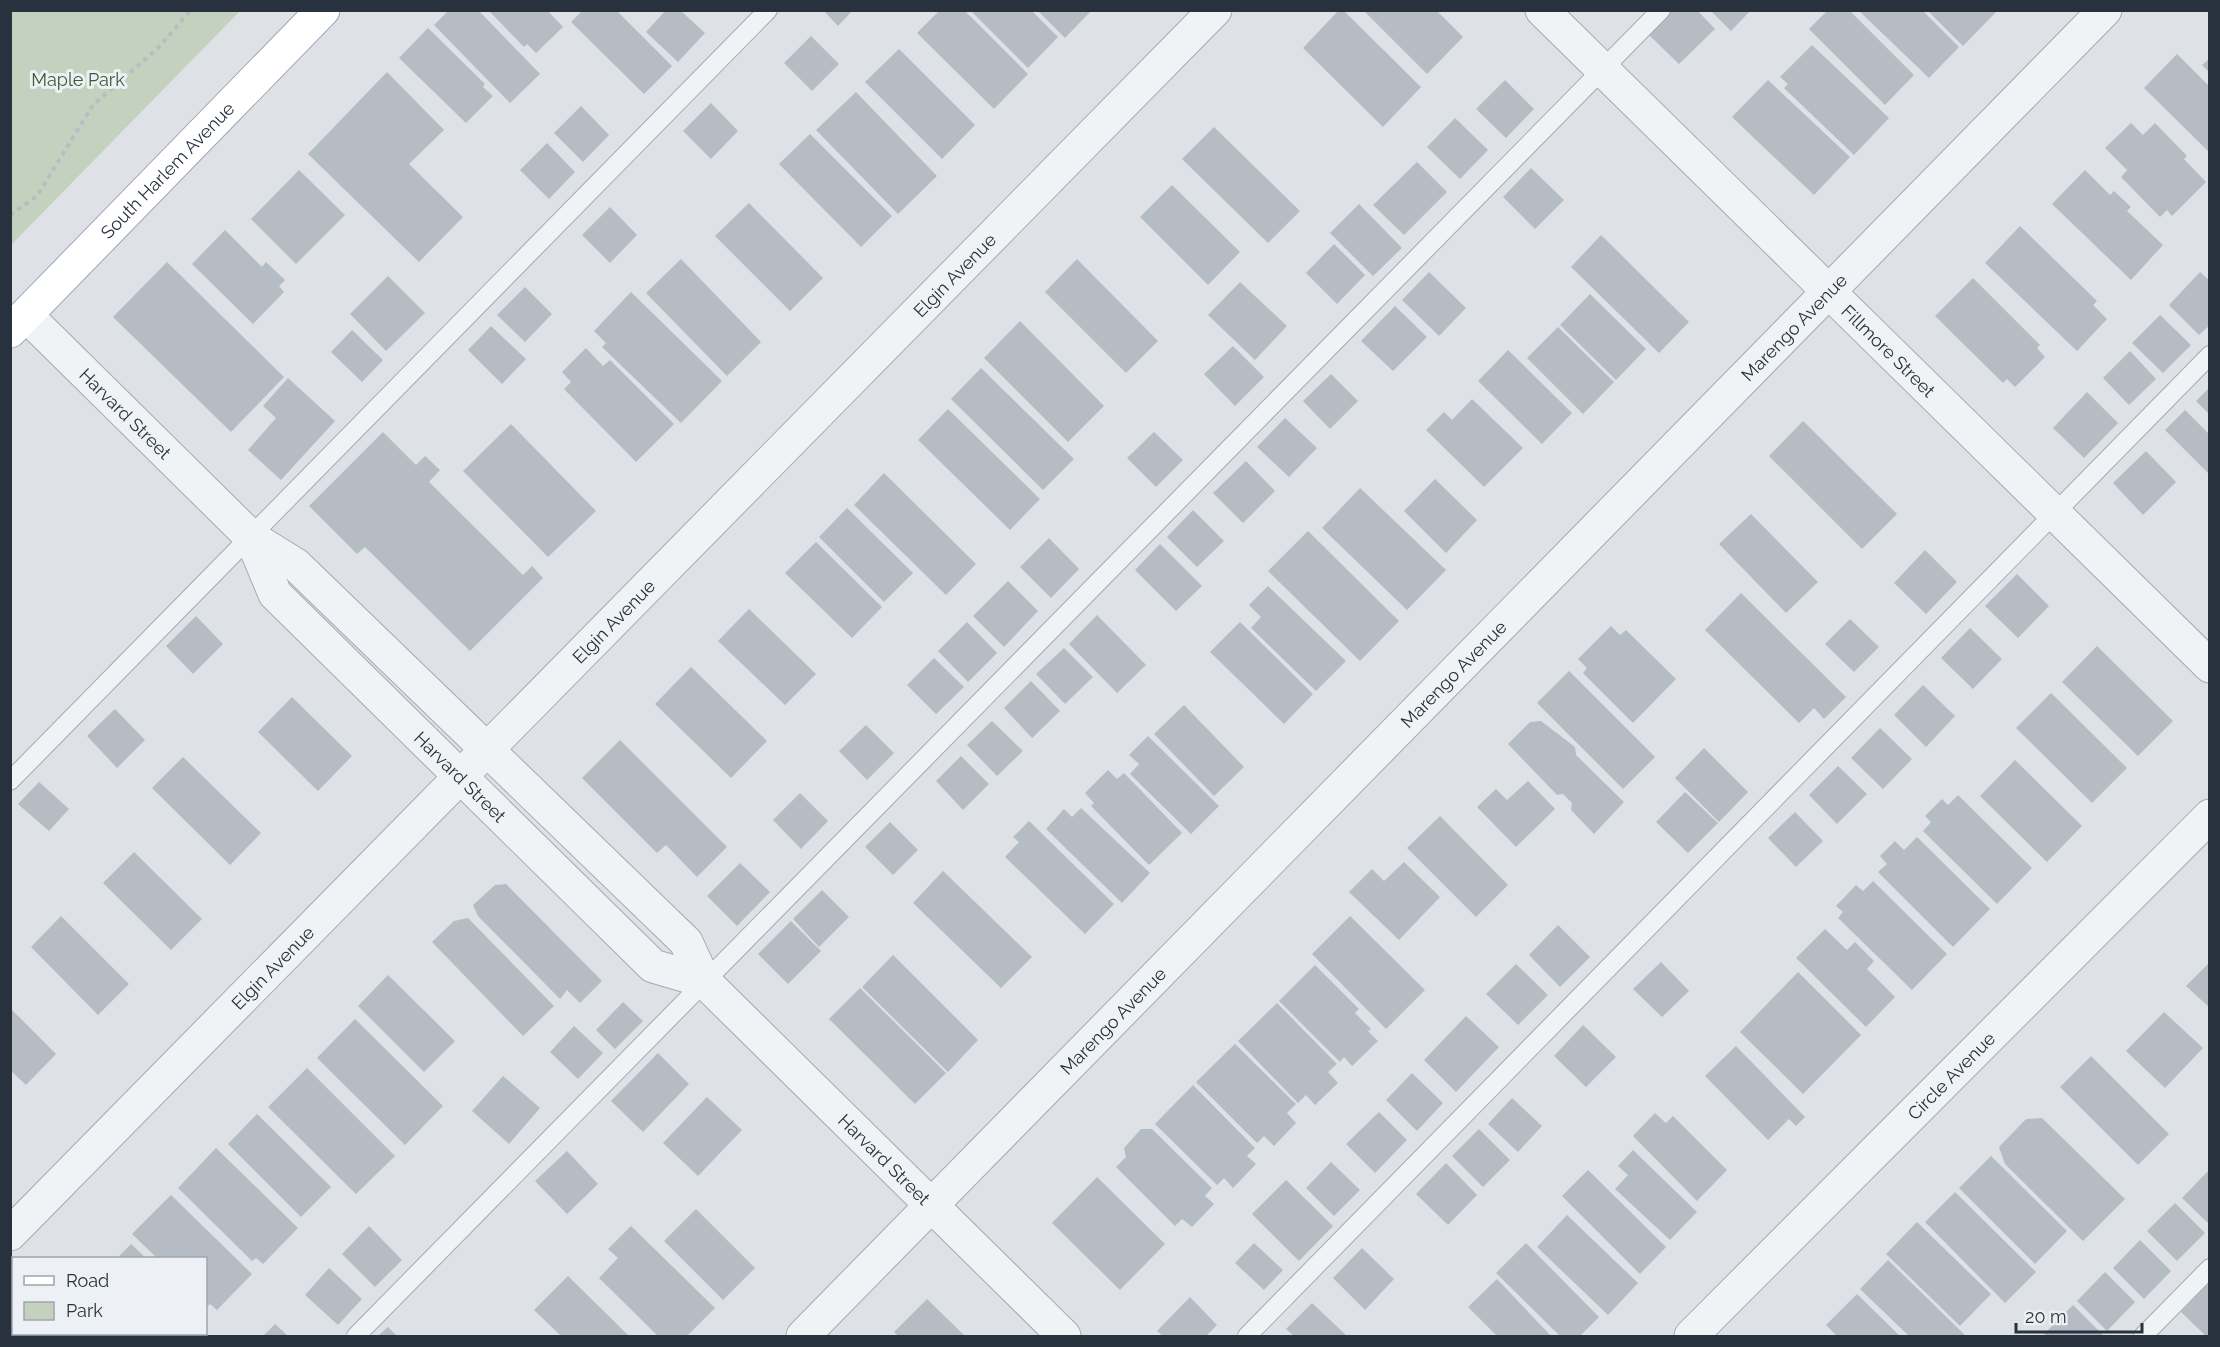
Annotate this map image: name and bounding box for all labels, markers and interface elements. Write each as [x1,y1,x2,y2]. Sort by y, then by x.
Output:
park label: Maple Park [31,69,125,90]
street label: South Harlem Avenue [96,97,238,242]
street label: Elgin Avenue [909,228,1000,321]
street label: Marengo Avenue [1737,269,1851,385]
street label: Fillmore Street [1838,300,1940,401]
street label: Harvard Street [75,364,176,463]
street label: Elgin Avenue [568,575,659,667]
street label: Marengo Avenue [1396,616,1511,732]
street label: Harvard Street [410,727,511,826]
street label: Elgin Avenue [227,921,318,1014]
street label: Marengo Avenue [1056,962,1170,1079]
street label: Circle Avenue [1903,1027,1999,1124]
street label: Harvard Street [834,1109,935,1209]
legend [12,1257,207,1335]
text: Road [66,1270,109,1291]
scale bar [2016,1296,2142,1334]
text: Park [66,1300,103,1321]
text: 20 m [2025,1306,2067,1327]

